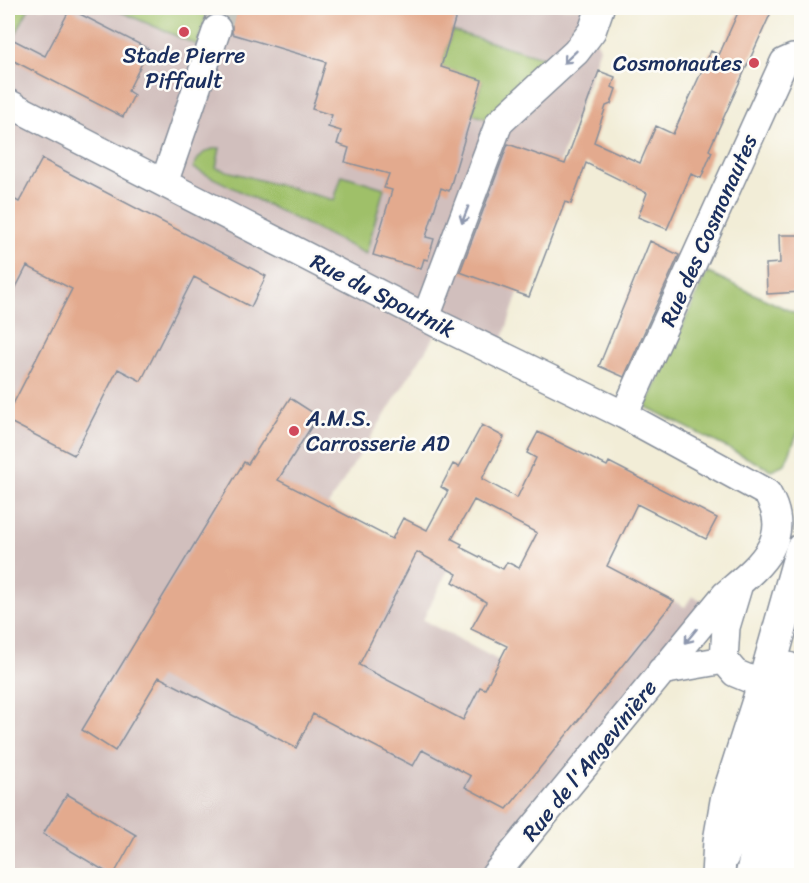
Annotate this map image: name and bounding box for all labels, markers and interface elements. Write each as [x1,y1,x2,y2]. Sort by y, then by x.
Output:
marker: Stade Pierre Piffault [177,25,191,39]
place label: Stade Pierre Piffault [123,36,245,100]
place label: Cosmonautes [613,44,743,83]
one-way arrow [563,50,578,64]
marker: Cosmonautes [747,56,761,70]
street label: Rue des Cosmonautes [649,127,769,333]
one-way arrow [458,205,469,224]
street label: Rue du Spoutnik [303,242,462,349]
place label: A.M.S. Carrosserie AD [305,399,450,463]
marker: A.M.S. Carrosserie AD [287,424,301,438]
one-way arrow [684,628,697,644]
street label: Rue de l'Angevinière [511,671,667,850]

